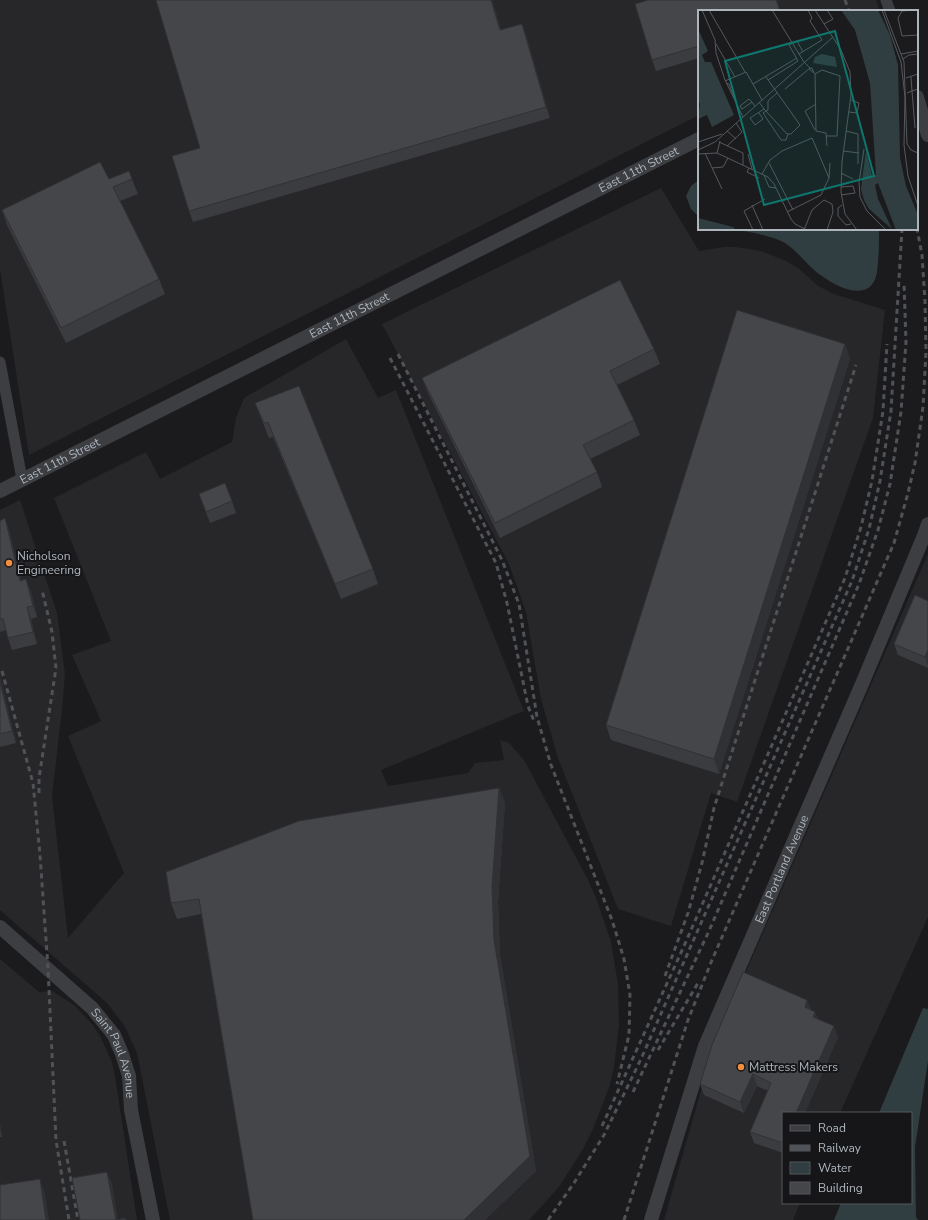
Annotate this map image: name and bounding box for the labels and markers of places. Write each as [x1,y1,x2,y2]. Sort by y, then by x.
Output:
place label: Nicholson Engineering [17,548,81,578]
marker: Nicholson Engineering [4,558,14,568]
place label: Mattress Makers [749,1059,838,1075]
marker: Mattress Makers [736,1062,746,1072]

